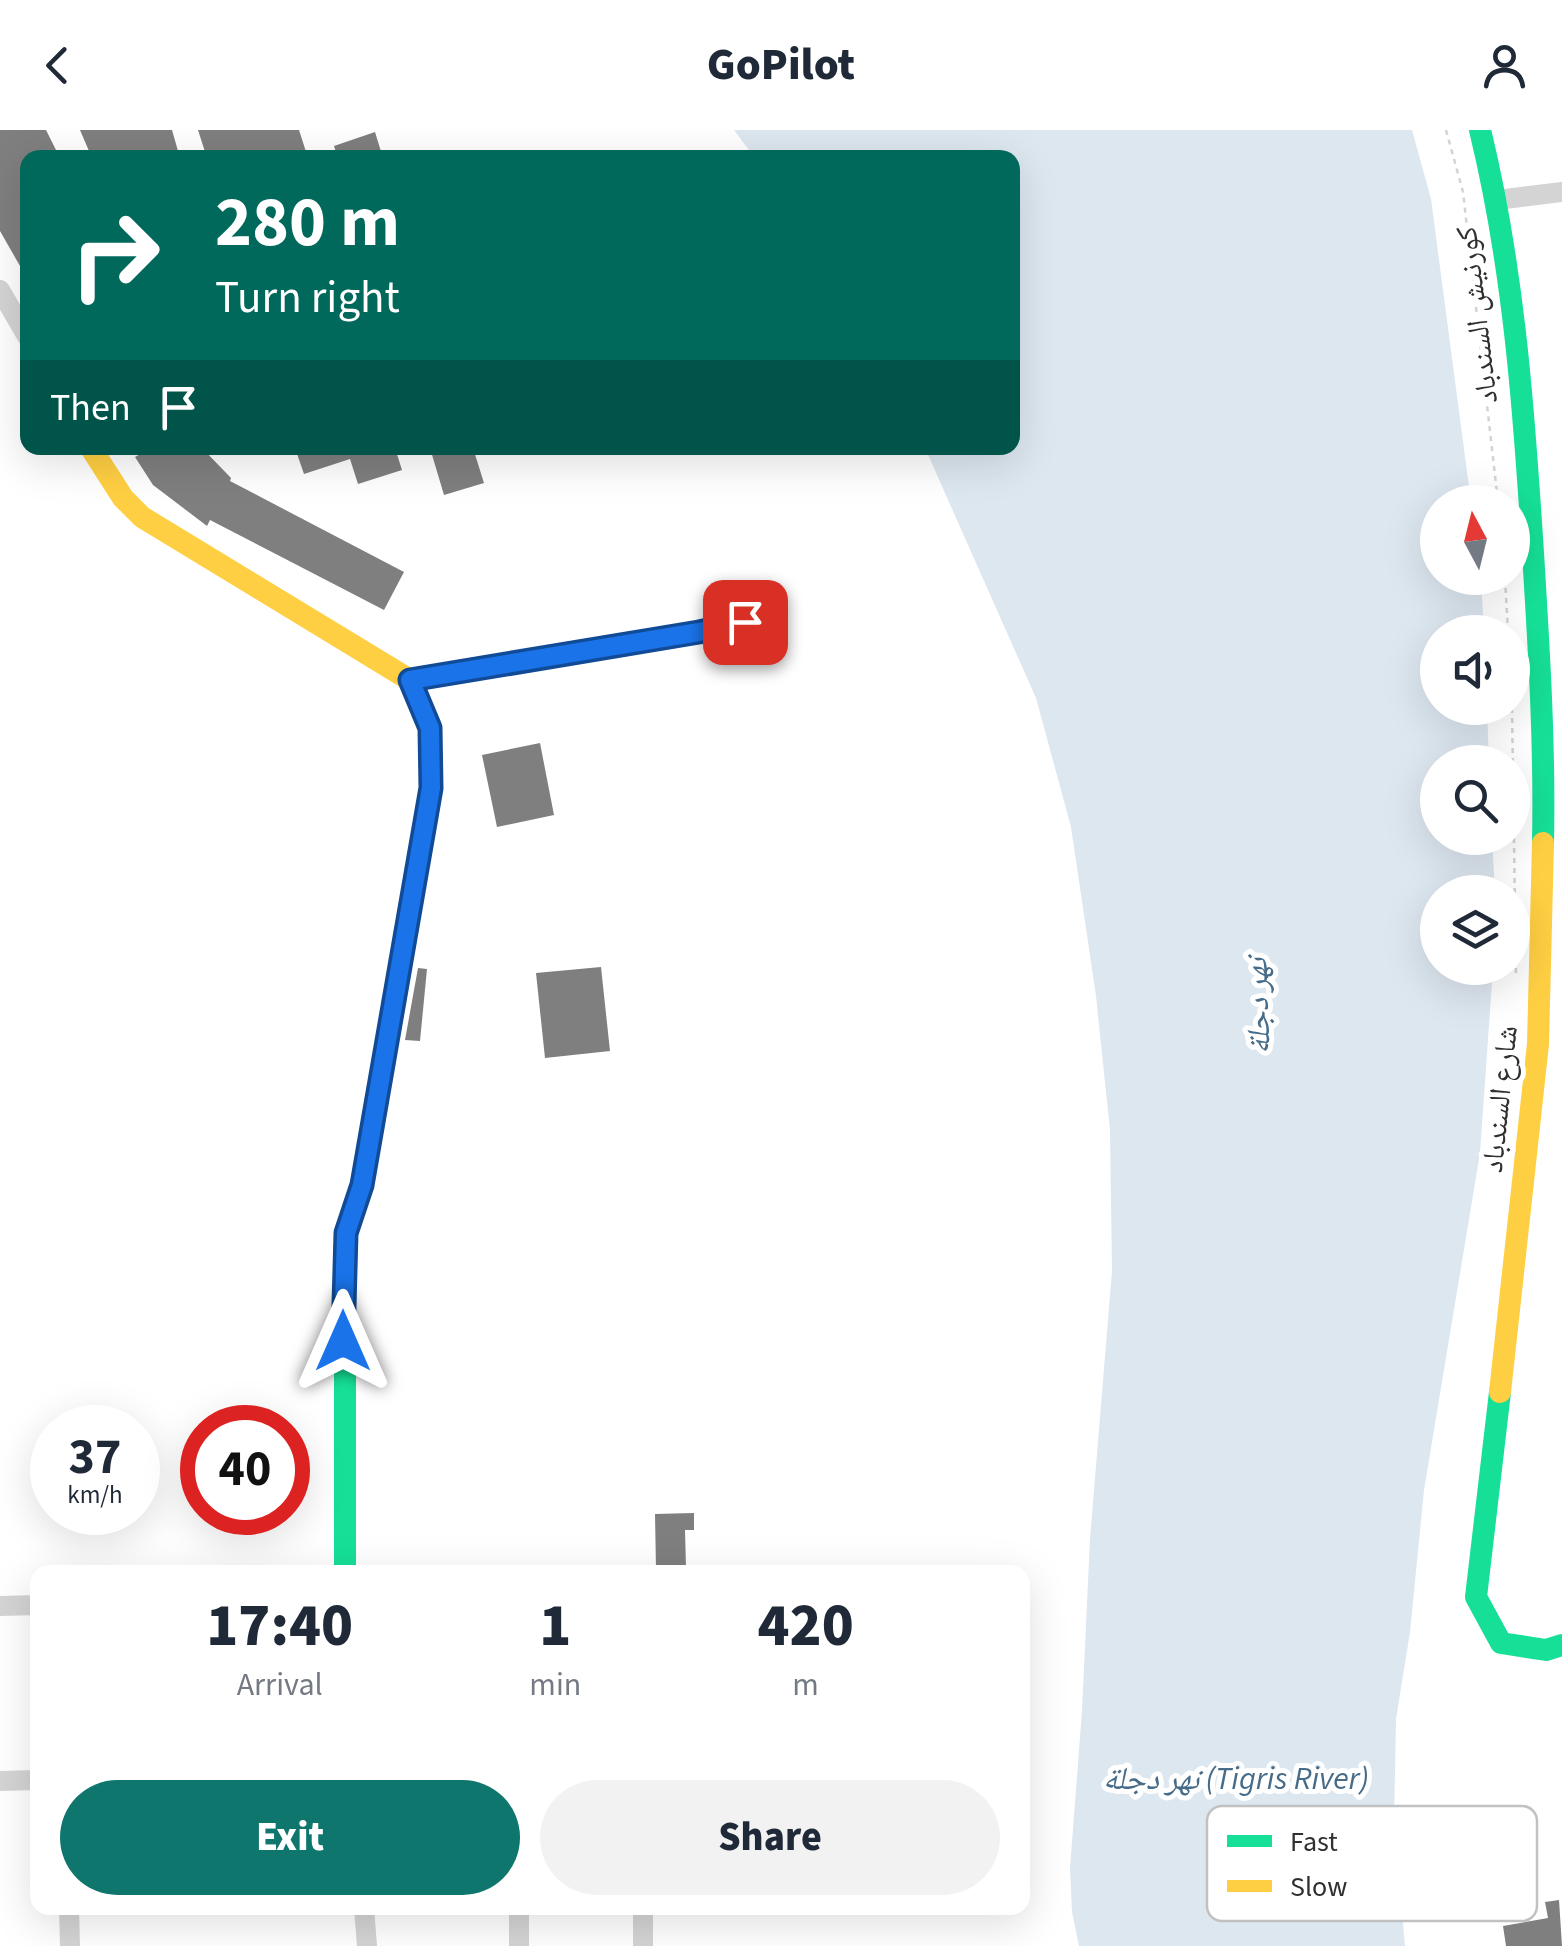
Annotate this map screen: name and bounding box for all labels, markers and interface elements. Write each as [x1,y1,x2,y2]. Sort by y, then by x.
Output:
text: GoPilot [707,33,855,97]
icon: back [30,38,85,93]
icon: person [1477,38,1532,93]
text: 280 m [215,173,400,273]
icon: right [50,190,180,320]
street label: كورنيش السندباد [1445,224,1509,406]
text: Turn right [215,266,400,330]
icon: arrive [151,380,206,435]
text: Then [50,381,131,435]
north arrow [1420,485,1530,595]
map controls [1420,485,1530,985]
pin [703,580,788,665]
icon: arrive [718,595,773,650]
button: sound [1420,615,1530,725]
button: search [1420,745,1530,855]
button: layers [1420,875,1530,985]
water label: نهر دجلة [1233,953,1283,1055]
street label: شارع السندباد [1471,1023,1529,1175]
position arrow [291,1289,395,1393]
speed limit sign: 40 [180,1405,310,1535]
text: 37 [69,1422,121,1493]
text: km/h [67,1477,123,1513]
text: 17:40 [206,1584,353,1669]
text: 1 [539,1584,571,1669]
text: 420 [758,1584,854,1669]
text: Arrival [237,1662,323,1708]
text: min [529,1662,581,1708]
text: m [792,1662,819,1708]
water label: نهر دجلة (Tigris River) [1103,1756,1369,1802]
button: Exit [60,1780,520,1895]
button: Share [540,1780,1000,1895]
legend [1207,1806,1537,1921]
text: Fast [1290,1822,1338,1862]
text: Slow [1290,1867,1347,1907]

